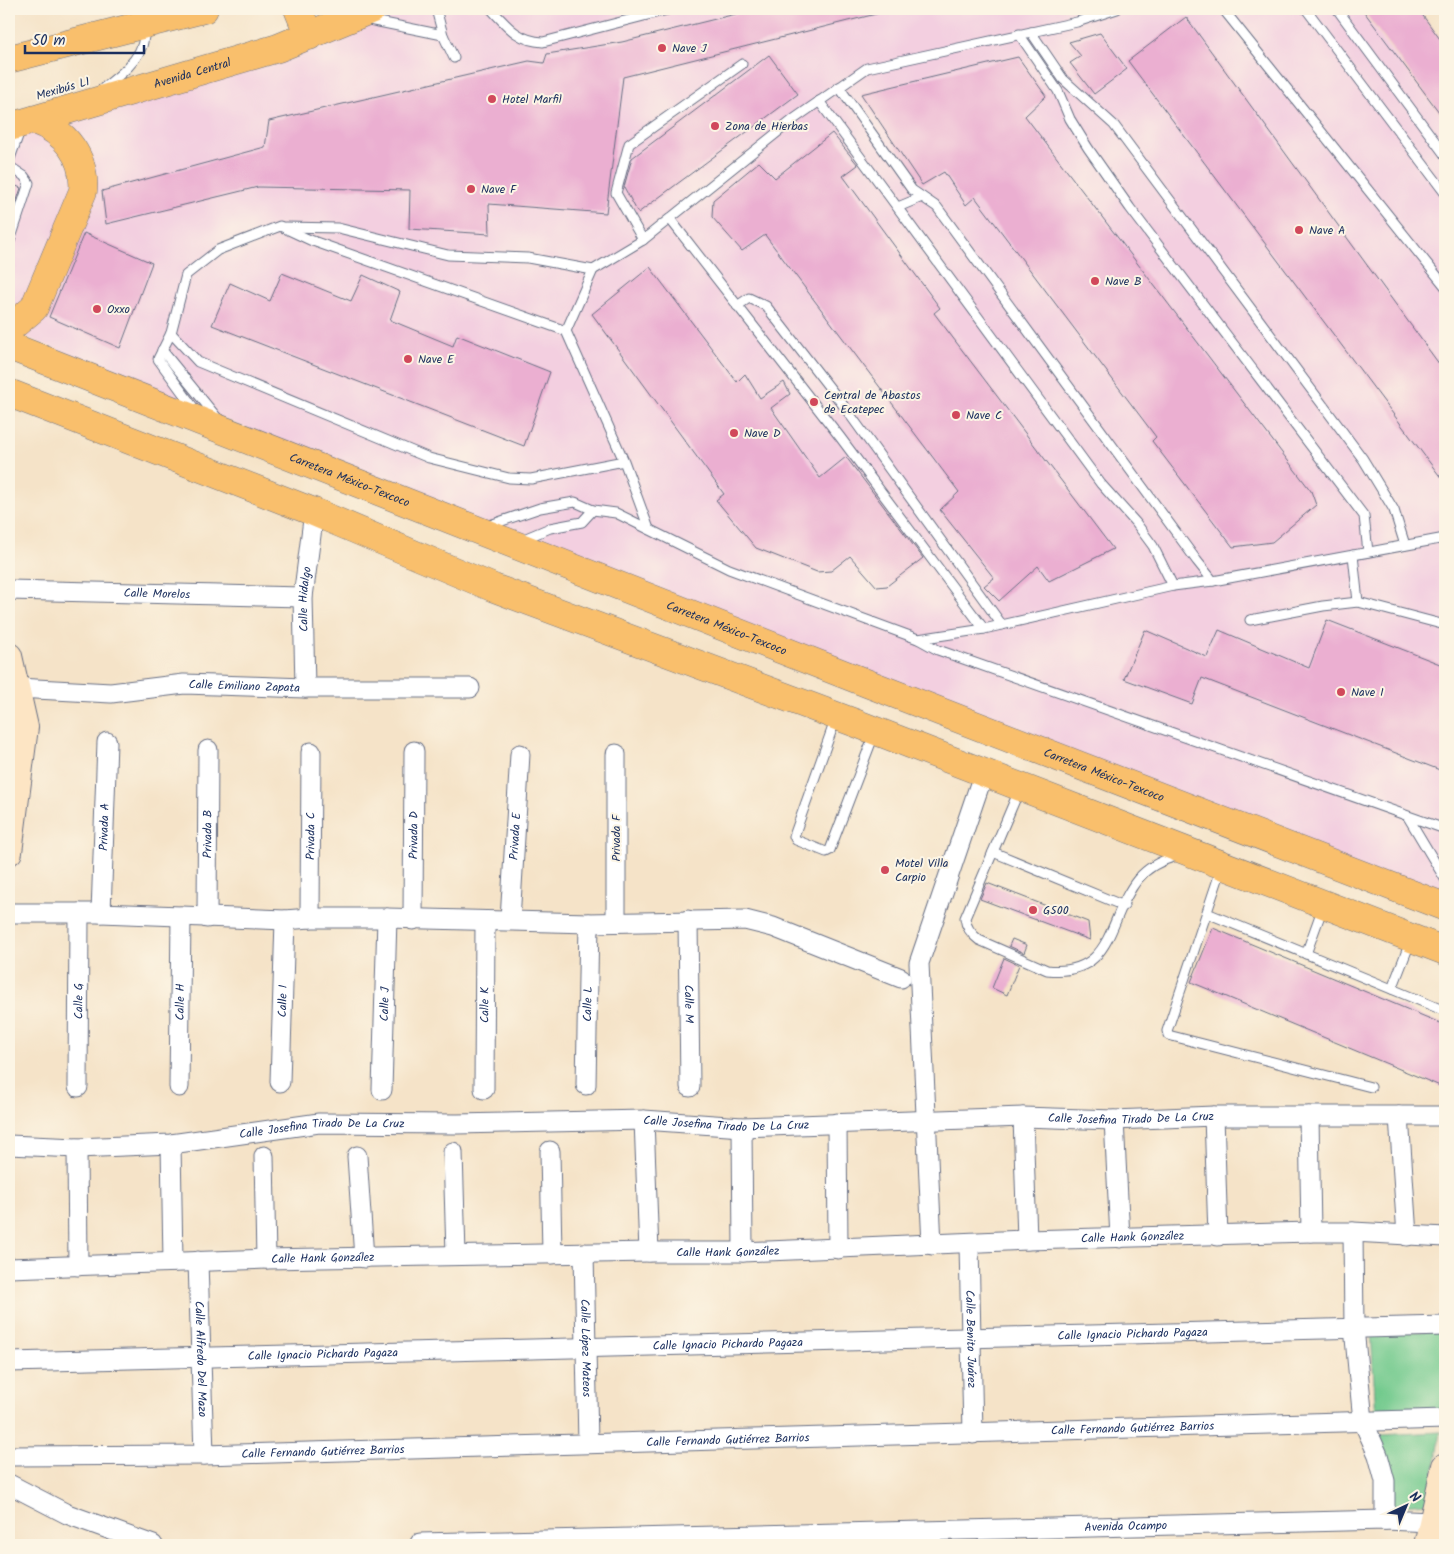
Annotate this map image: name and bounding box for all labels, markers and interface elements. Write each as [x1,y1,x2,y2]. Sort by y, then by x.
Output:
scale bar [25,22,144,54]
text: 50 m [32,29,66,53]
place label: Nave J [672,39,707,58]
marker: Nave J [656,42,668,54]
street label: Avenida Central [151,53,233,94]
street label: Mexibús L1 [34,72,92,106]
place label: Hotel Marfil [502,90,562,109]
marker: Hotel Marfil [486,93,498,105]
place label: Zona de Hierbas [725,117,808,136]
marker: Zona de Hierbas [709,120,721,132]
place label: Nave F [481,180,518,199]
marker: Nave F [465,183,477,195]
place label: Nave A [1309,221,1345,240]
marker: Nave A [1293,224,1305,236]
place label: Nave B [1105,272,1142,291]
marker: Nave B [1089,275,1101,287]
place label: Oxxo [107,300,130,319]
marker: Oxxo [91,303,103,315]
place label: Nave E [418,350,455,369]
marker: Nave E [402,353,414,365]
place label: Central de Abastos de Ecatepec [824,386,921,419]
marker: Central de Abastos de Ecatepec [808,396,820,408]
place label: Nave C [966,406,1002,425]
marker: Nave C [950,409,962,421]
place label: Nave D [744,424,781,443]
marker: Nave D [728,427,740,439]
street label: Carretera México-Texcoco [286,448,413,512]
street label: Calle Hidalgo [293,565,316,632]
street label: Calle Morelos [123,583,191,604]
street label: Carretera México-Texcoco [663,596,790,660]
street label: Calle Emiliano Zapata [188,675,301,697]
place label: Nave I [1351,683,1384,702]
marker: Nave I [1335,686,1347,698]
street label: Carretera México-Texcoco [1041,743,1167,807]
street label: Privada A [94,803,114,851]
street label: Privada B [198,810,217,858]
street label: Privada D [404,811,423,859]
street label: Privada E [504,811,526,860]
street label: Privada C [301,812,320,860]
street label: Privada F [607,813,626,861]
place label: Motel Villa Carpio [895,854,949,887]
marker: Motel Villa Carpio [879,864,891,876]
place label: G500 [1043,901,1069,920]
marker: G500 [1027,904,1039,916]
street label: Calle G [69,983,88,1019]
street label: Calle H [170,983,190,1021]
street label: Calle I [272,984,293,1018]
street label: Calle M [679,985,699,1024]
street label: Calle J [375,986,395,1022]
street label: Calle K [475,986,494,1023]
street label: Calle L [578,986,597,1022]
street label: Calle Josefina Tirado De La Cruz [1047,1107,1214,1130]
street label: Calle Josefina Tirado De La Cruz [643,1110,809,1137]
street label: Calle Josefina Tirado De La Cruz [238,1113,405,1144]
street label: Calle Hank González [1081,1226,1184,1248]
street label: Calle Hank González [676,1241,780,1262]
street label: Calle Hank González [271,1248,375,1268]
street label: Calle Benito Juárez [960,1290,982,1388]
street label: Calle López Mateos [575,1299,597,1397]
street label: Calle Alfredo Del Mazo [190,1301,212,1417]
street label: Calle Ignacio Pichardo Pagaza [1057,1322,1208,1345]
street label: Calle Ignacio Pichardo Pagaza [652,1333,804,1355]
street label: Calle Ignacio Pichardo Pagaza [247,1343,399,1366]
street label: Calle Fernando Gutiérrez Barrios [1051,1416,1215,1440]
street label: Calle Fernando Gutiérrez Barrios [646,1428,810,1452]
street label: Calle Fernando Gutiérrez Barrios [241,1440,405,1463]
north arrow [1382,1482,1432,1532]
text: N [1404,1486,1425,1508]
street label: Avenida Ocampo [1084,1516,1167,1537]

